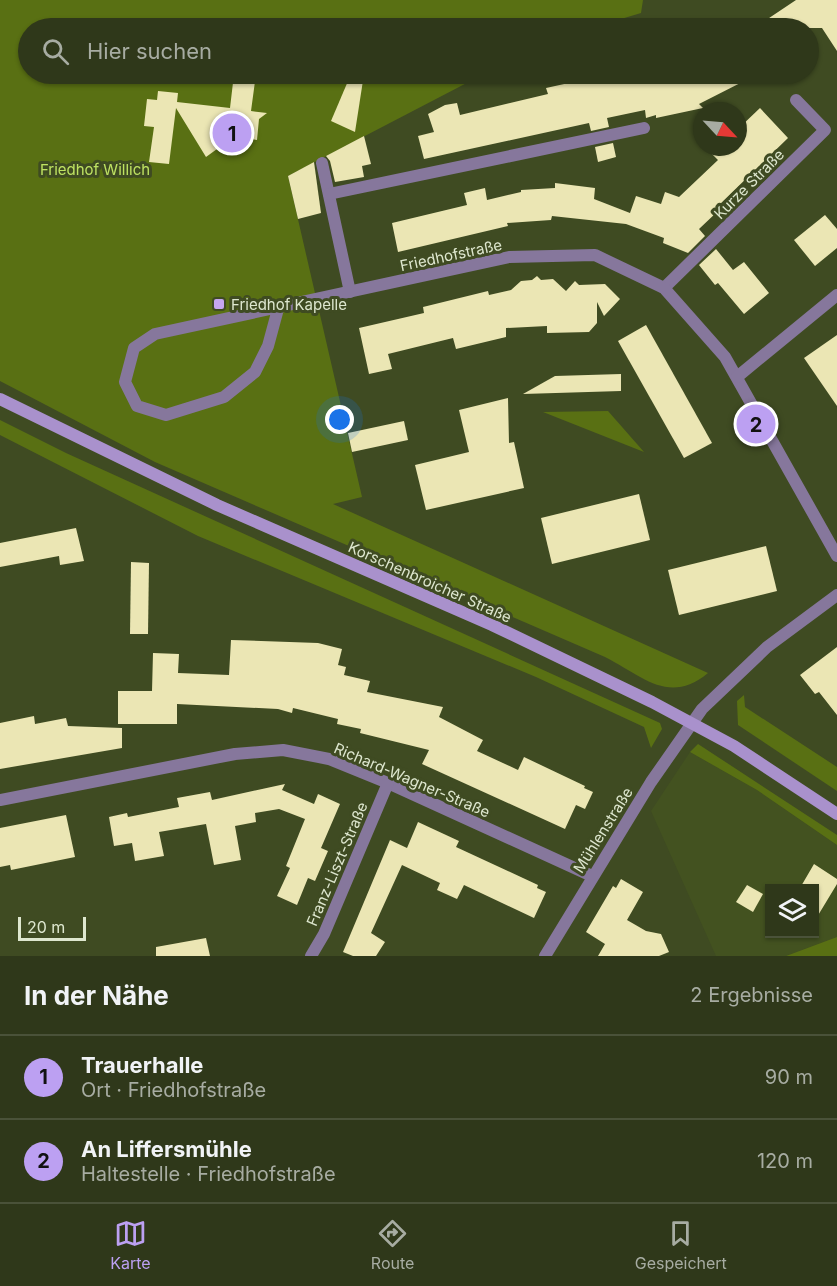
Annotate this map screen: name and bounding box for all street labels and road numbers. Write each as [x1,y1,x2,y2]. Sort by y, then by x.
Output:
street label: Kurze Straße [710,145,788,223]
street label: Friedhofstraße [398,235,504,275]
street label: Korschenbroicher Straße [345,537,515,627]
street label: Richard-Wagner-Straße [331,738,493,822]
street label: Mühlenstraße [569,784,637,876]
street label: Franz-Liszt-Straße [302,799,372,929]

